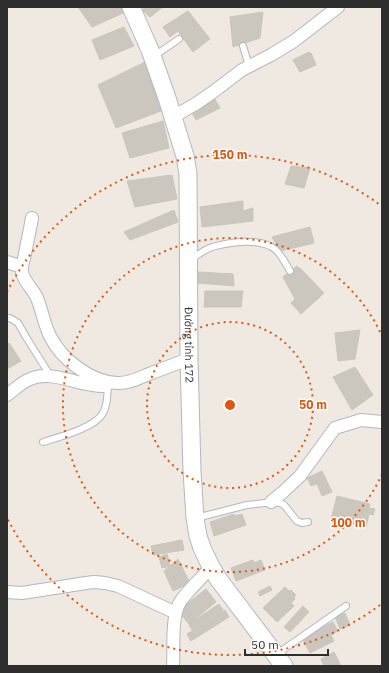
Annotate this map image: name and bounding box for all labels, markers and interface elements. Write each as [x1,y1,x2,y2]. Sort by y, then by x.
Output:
text: 150 m [212,147,248,162]
street label: Đường tỉnh 172 [182,307,197,383]
text: 50 m [299,397,327,412]
centre of rings [223,398,237,412]
text: 100 m [330,515,366,530]
scale bar [245,631,328,657]
text: 50 m [251,637,279,652]

